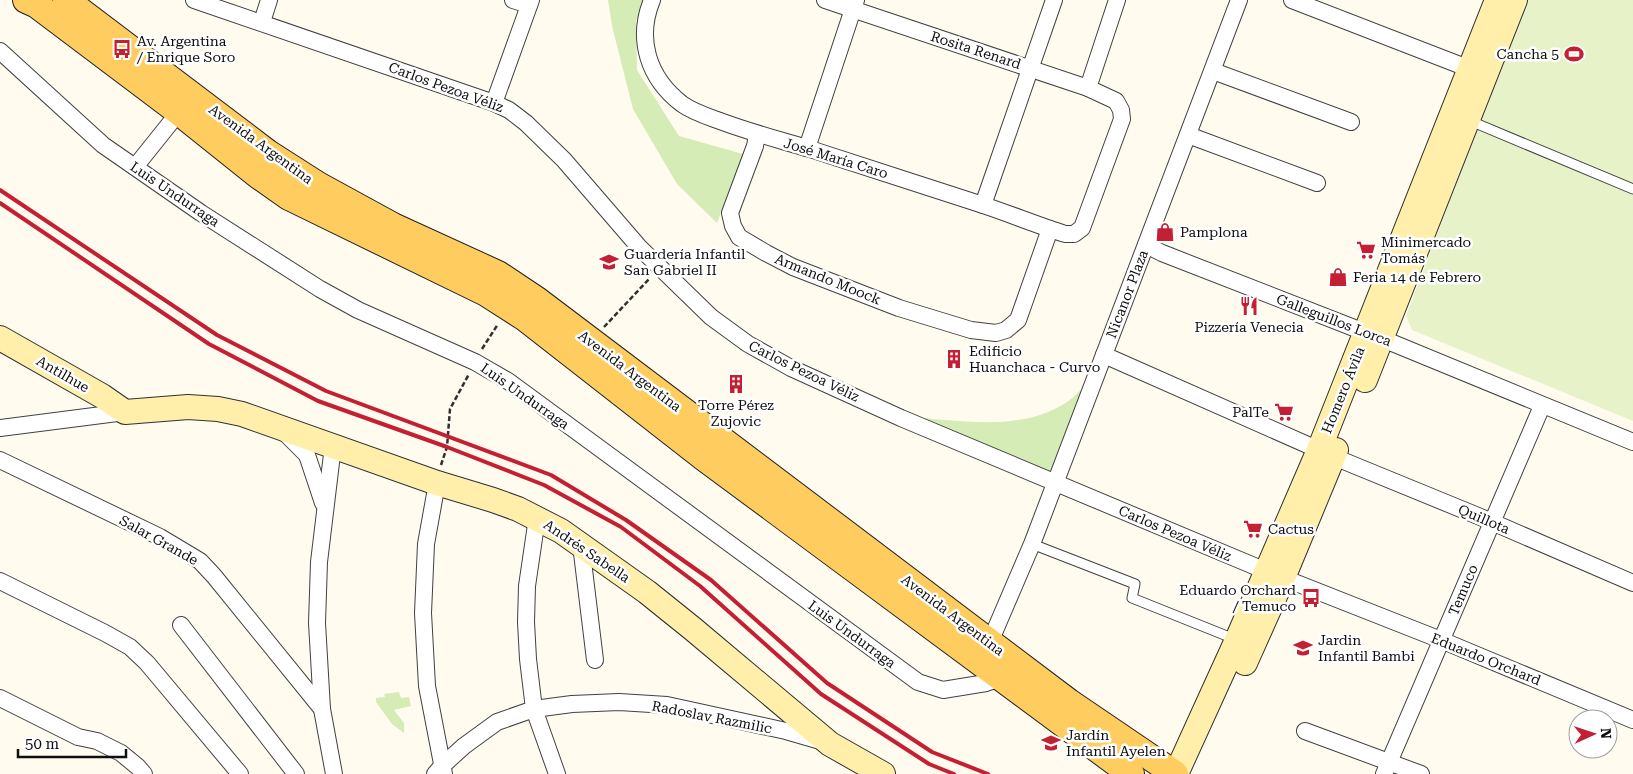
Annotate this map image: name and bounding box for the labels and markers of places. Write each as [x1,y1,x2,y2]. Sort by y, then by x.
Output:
place label: Av. Argentina / Enrique Soro [136,33,235,65]
bus stop icon: Av. Argentina / Enrique Soro [111,38,133,60]
sports icon: Cancha 5 [1563,43,1585,65]
place label: Cancha 5 [1497,46,1559,62]
shop icon: Pamplona [1154,221,1176,243]
place label: Pamplona [1180,224,1248,240]
place label: Minimercado Tomás [1381,234,1471,266]
supermarket icon: Minimercado Tomás [1355,239,1377,261]
place label: Guardería Infantil San Gabriel II [624,246,746,278]
school or university icon: Guardería Infantil San Gabriel II [598,251,620,273]
shop icon: Feria 14 de Febrero [1327,266,1349,288]
place label: Feria 14 de Febrero [1353,269,1481,285]
restaurant icon: Pizzería Venecia [1238,295,1260,317]
place label: Pizzería Venecia [1194,319,1304,335]
place label: Edificio Huanchaca - Curvo [969,343,1100,375]
building icon: Edificio Huanchaca - Curvo [943,348,965,370]
building icon: Torre Pérez Zujovic [725,373,747,395]
place label: Torre Pérez Zujovic [698,397,774,429]
supermarket icon: PalTe [1273,401,1295,423]
place label: PalTe [1232,404,1269,420]
supermarket icon: Cactus [1242,518,1264,540]
place label: Cactus [1268,521,1314,537]
place label: Eduardo Orchard / Temuco [1179,582,1296,614]
bus stop icon: Eduardo Orchard / Temuco [1300,587,1322,609]
place label: Jardin Infantil Bambi [1318,632,1415,664]
school or university icon: Jardin Infantil Bambi [1292,637,1314,659]
place label: Jardín Infantil Ayelen [1066,727,1166,759]
school or university icon: Jardín Infantil Ayelen [1040,732,1062,754]

